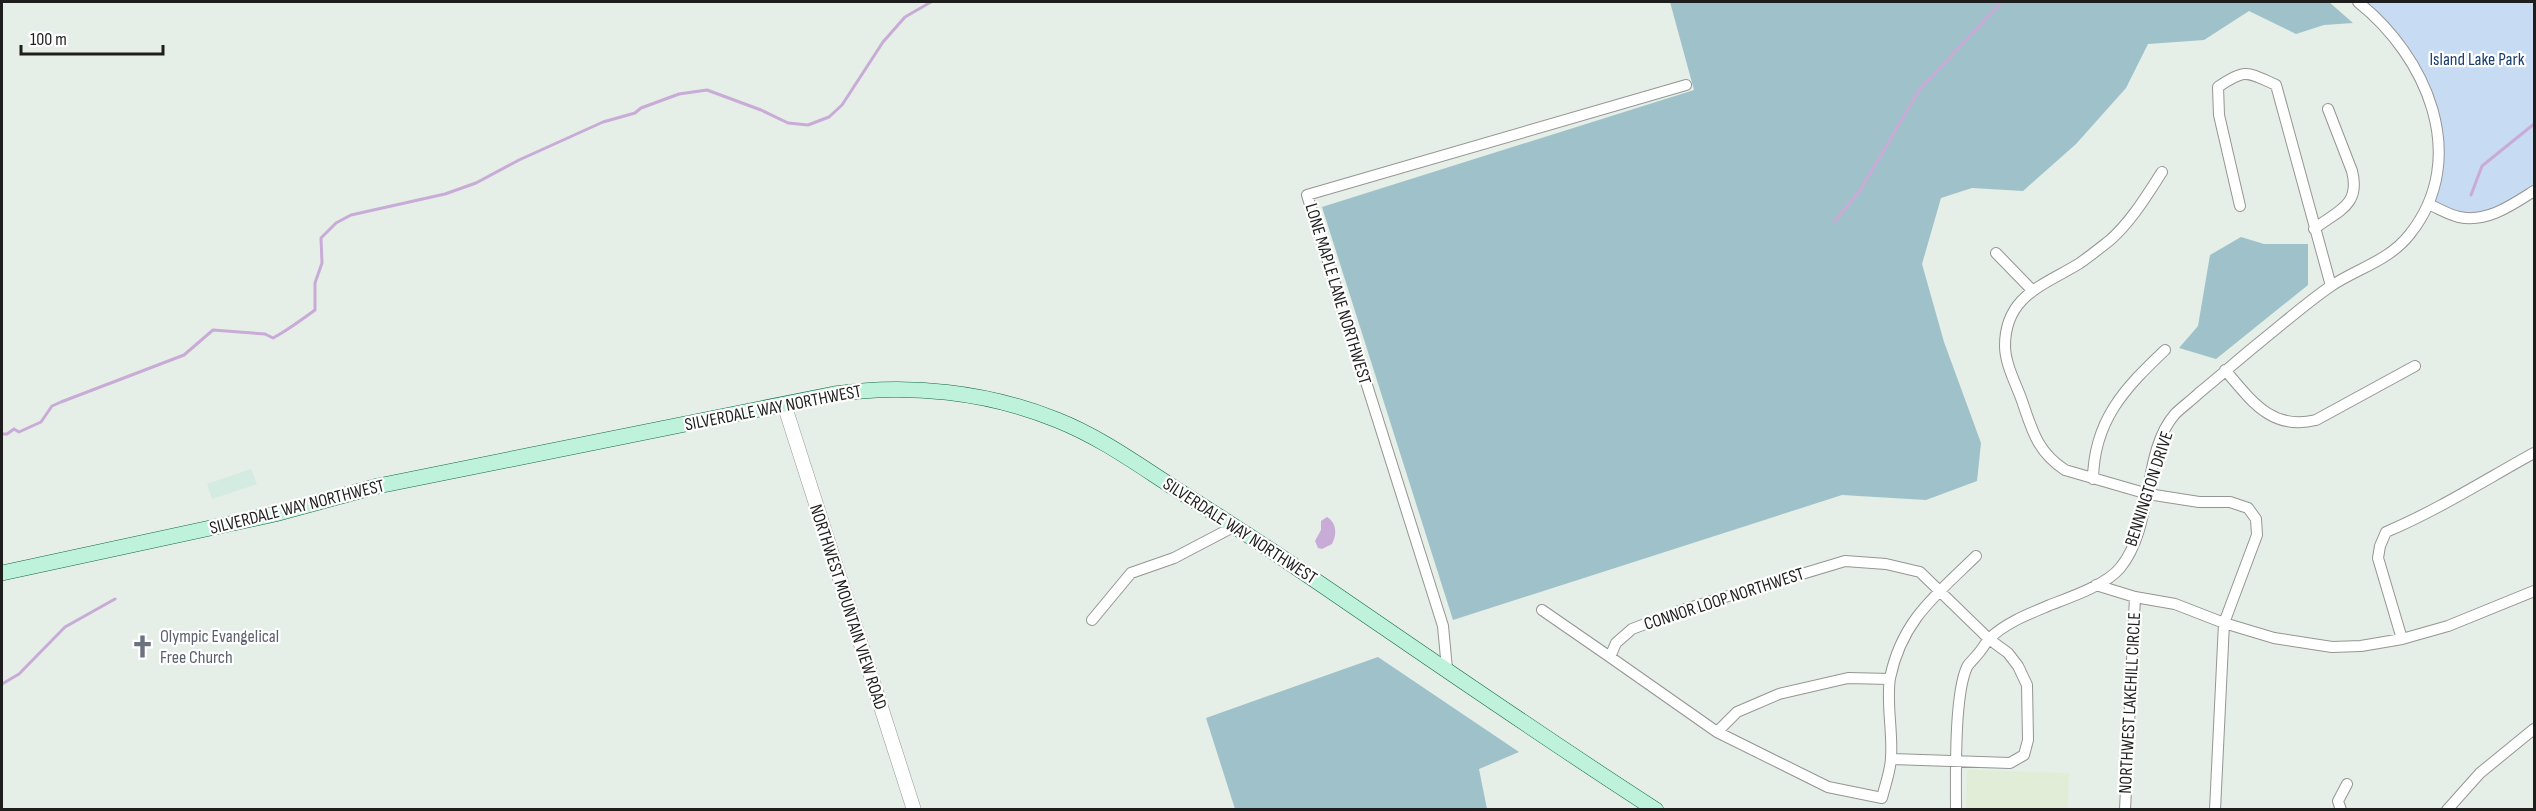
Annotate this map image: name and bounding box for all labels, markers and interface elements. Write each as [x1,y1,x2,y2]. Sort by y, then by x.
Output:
scale bar [21,18,164,56]
text: 100 m [30,29,67,50]
park label: Island Lake Park [2429,49,2525,70]
street label: LONE MAPLE LANE NORTHWEST [1300,201,1376,387]
street label: SILVERDALE WAY NORTHWEST [683,381,863,435]
street label: BENNINGTON DRIVE [2121,429,2177,549]
street label: SILVERDALE WAY NORTHWEST [1159,473,1321,589]
street label: SILVERDALE WAY NORTHWEST [207,475,387,539]
street label: NORTHWEST MOUNTAIN VIEW ROAD [805,502,891,712]
street label: CONNOR LOOP NORTHWEST [1641,563,1807,635]
street label: NORTHWEST LAKEHILL CIRCLE [2115,612,2145,794]
place label: Olympic Evangelical Free Church [160,626,279,668]
church icon: Olympic Evangelical Free Church [129,633,155,659]

